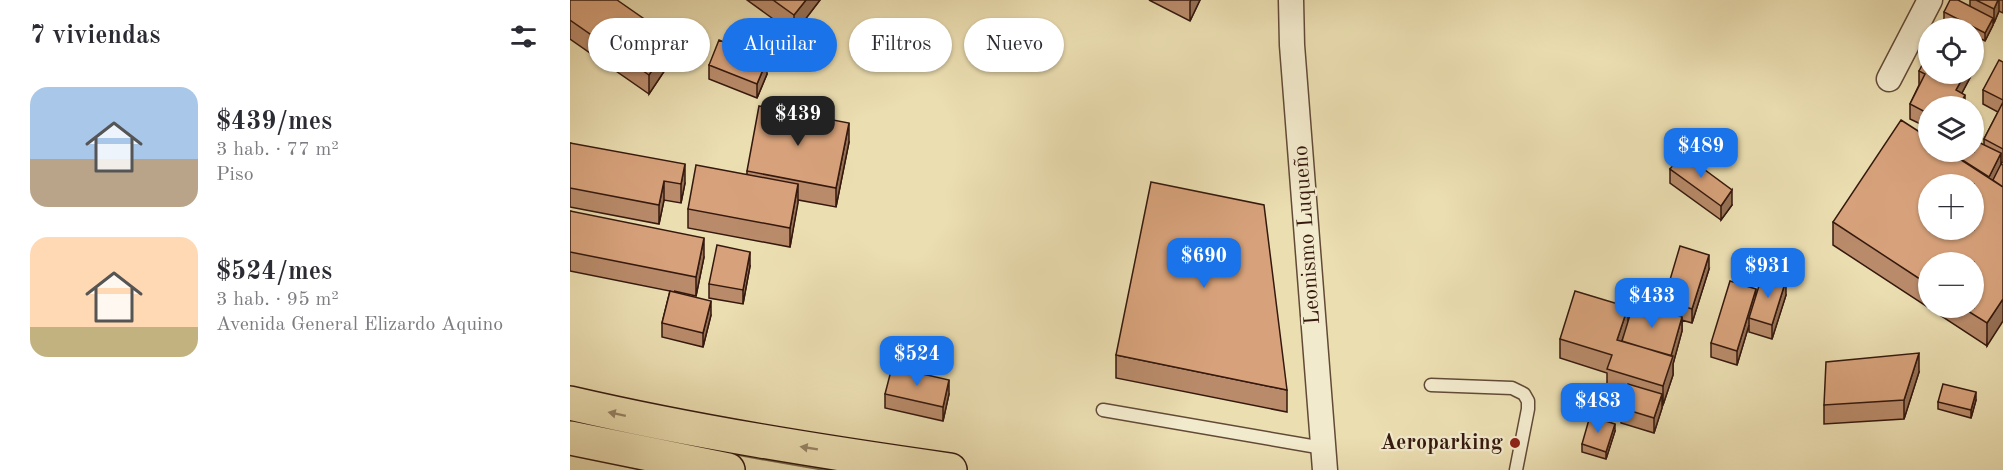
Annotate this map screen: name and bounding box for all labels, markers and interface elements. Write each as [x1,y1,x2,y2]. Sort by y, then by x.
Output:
chip: Comprar [588,18,710,72]
chip: Alquilar [722,18,837,72]
chip: Filtros [849,18,952,72]
chip: Nuevo [964,18,1064,72]
map controls [1918,18,1984,318]
button: locate [1918,18,1984,84]
icon: filters [507,20,540,53]
text: 7 viviendas [30,23,160,49]
pin: $439 [762,96,834,147]
button: layers [1918,96,1984,162]
text: $439 [775,105,821,125]
text: $439/mes [216,109,332,135]
icon: home [78,111,150,183]
pin: $489 [1665,128,1737,179]
text: $489 [1678,137,1724,157]
text: 3 hab. · 77 m² [216,140,339,160]
street label: Leonismo Luqueño [1290,145,1324,325]
text: Piso [216,165,254,185]
button: + [1918,174,1984,240]
pin: $690 [1168,238,1240,289]
text: $690 [1181,247,1227,267]
pin: $931 [1732,248,1804,299]
button: − [1918,252,1984,318]
text: $931 [1745,257,1791,277]
text: $524/mes [216,259,332,285]
icon: home [78,261,150,333]
pin: $433 [1616,278,1688,329]
text: $433 [1629,287,1675,307]
text: 3 hab. · 95 m² [216,290,339,310]
text: Avenida General Elizardo Aquino [216,315,503,335]
pin: $524 [881,336,953,387]
text: $524 [894,345,940,365]
pin: $483 [1562,383,1634,434]
text: $483 [1575,392,1621,412]
one-way arrow [608,408,626,418]
place label: Aeroparking [1380,432,1503,454]
marker: Aeroparking [1508,436,1522,450]
one-way arrow [799,443,818,452]

